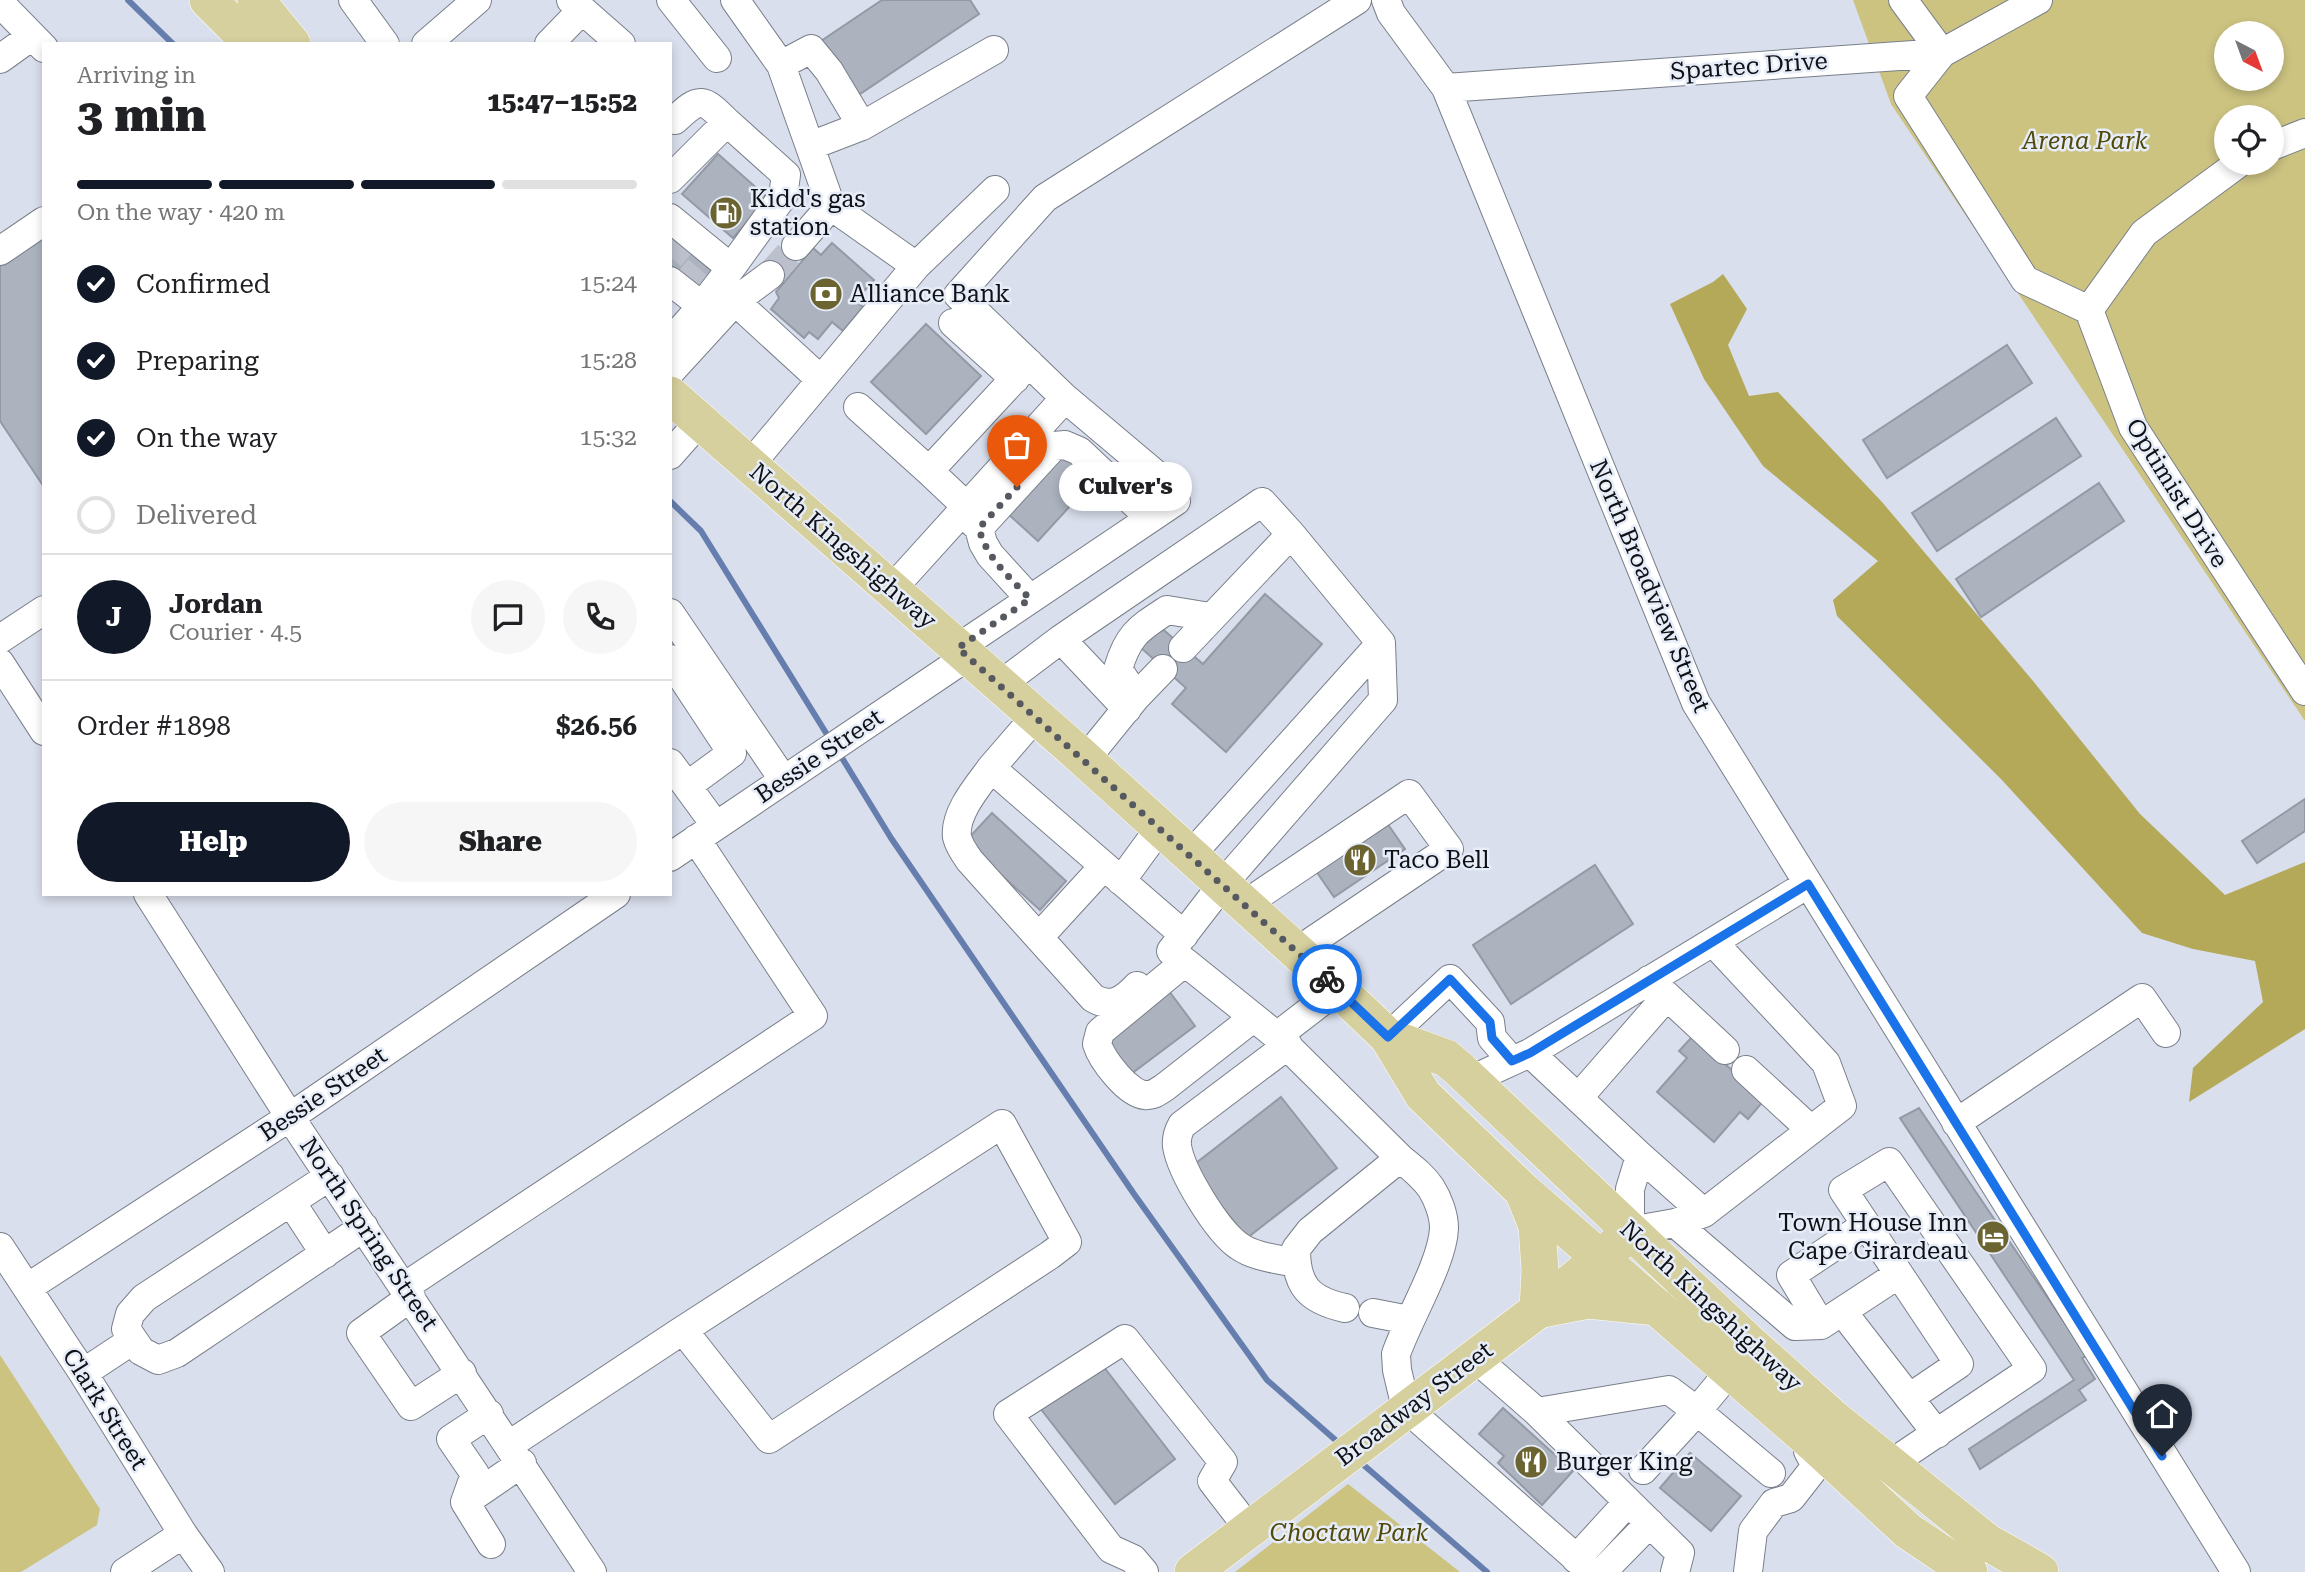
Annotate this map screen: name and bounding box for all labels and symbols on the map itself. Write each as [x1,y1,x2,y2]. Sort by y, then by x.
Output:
north arrow [2214,21,2284,91]
street label: Spartec Drive [1669,47,1829,85]
park label: Arena Park [2020,127,2148,155]
place label: Kidd's gas station [750,185,866,241]
fuel station icon: Kidd's gas station [707,194,745,232]
bank icon: Alliance Bank [807,275,845,313]
place label: Alliance Bank [850,280,1010,308]
street label: Optimist Drive [2120,413,2234,573]
pin [987,415,1047,487]
street label: North Broadview Street [1584,455,1716,717]
street label: North Kingshighway [744,457,943,635]
callout: Culver's [1059,462,1192,512]
street label: Bessie Street [750,703,888,809]
restaurant icon: Taco Bell [1341,841,1379,879]
place label: Taco Bell [1384,846,1489,874]
courier [1292,944,1362,1014]
street label: Bessie Street [254,1041,392,1147]
street label: North Spring Street [294,1132,444,1336]
place label: Town House Inn Cape Girardeau [1778,1209,1968,1265]
street label: North Kingshighway [1614,1215,1808,1398]
hotel icon: Town House Inn Cape Girardeau [1974,1218,2012,1256]
street label: Broadway Street [1330,1336,1498,1472]
street label: Clark Street [57,1343,153,1475]
pin [2132,1384,2192,1456]
restaurant icon: Burger King [1512,1443,1550,1481]
place label: Burger King [1556,1448,1693,1476]
park label: Choctaw Park [1270,1519,1428,1547]

